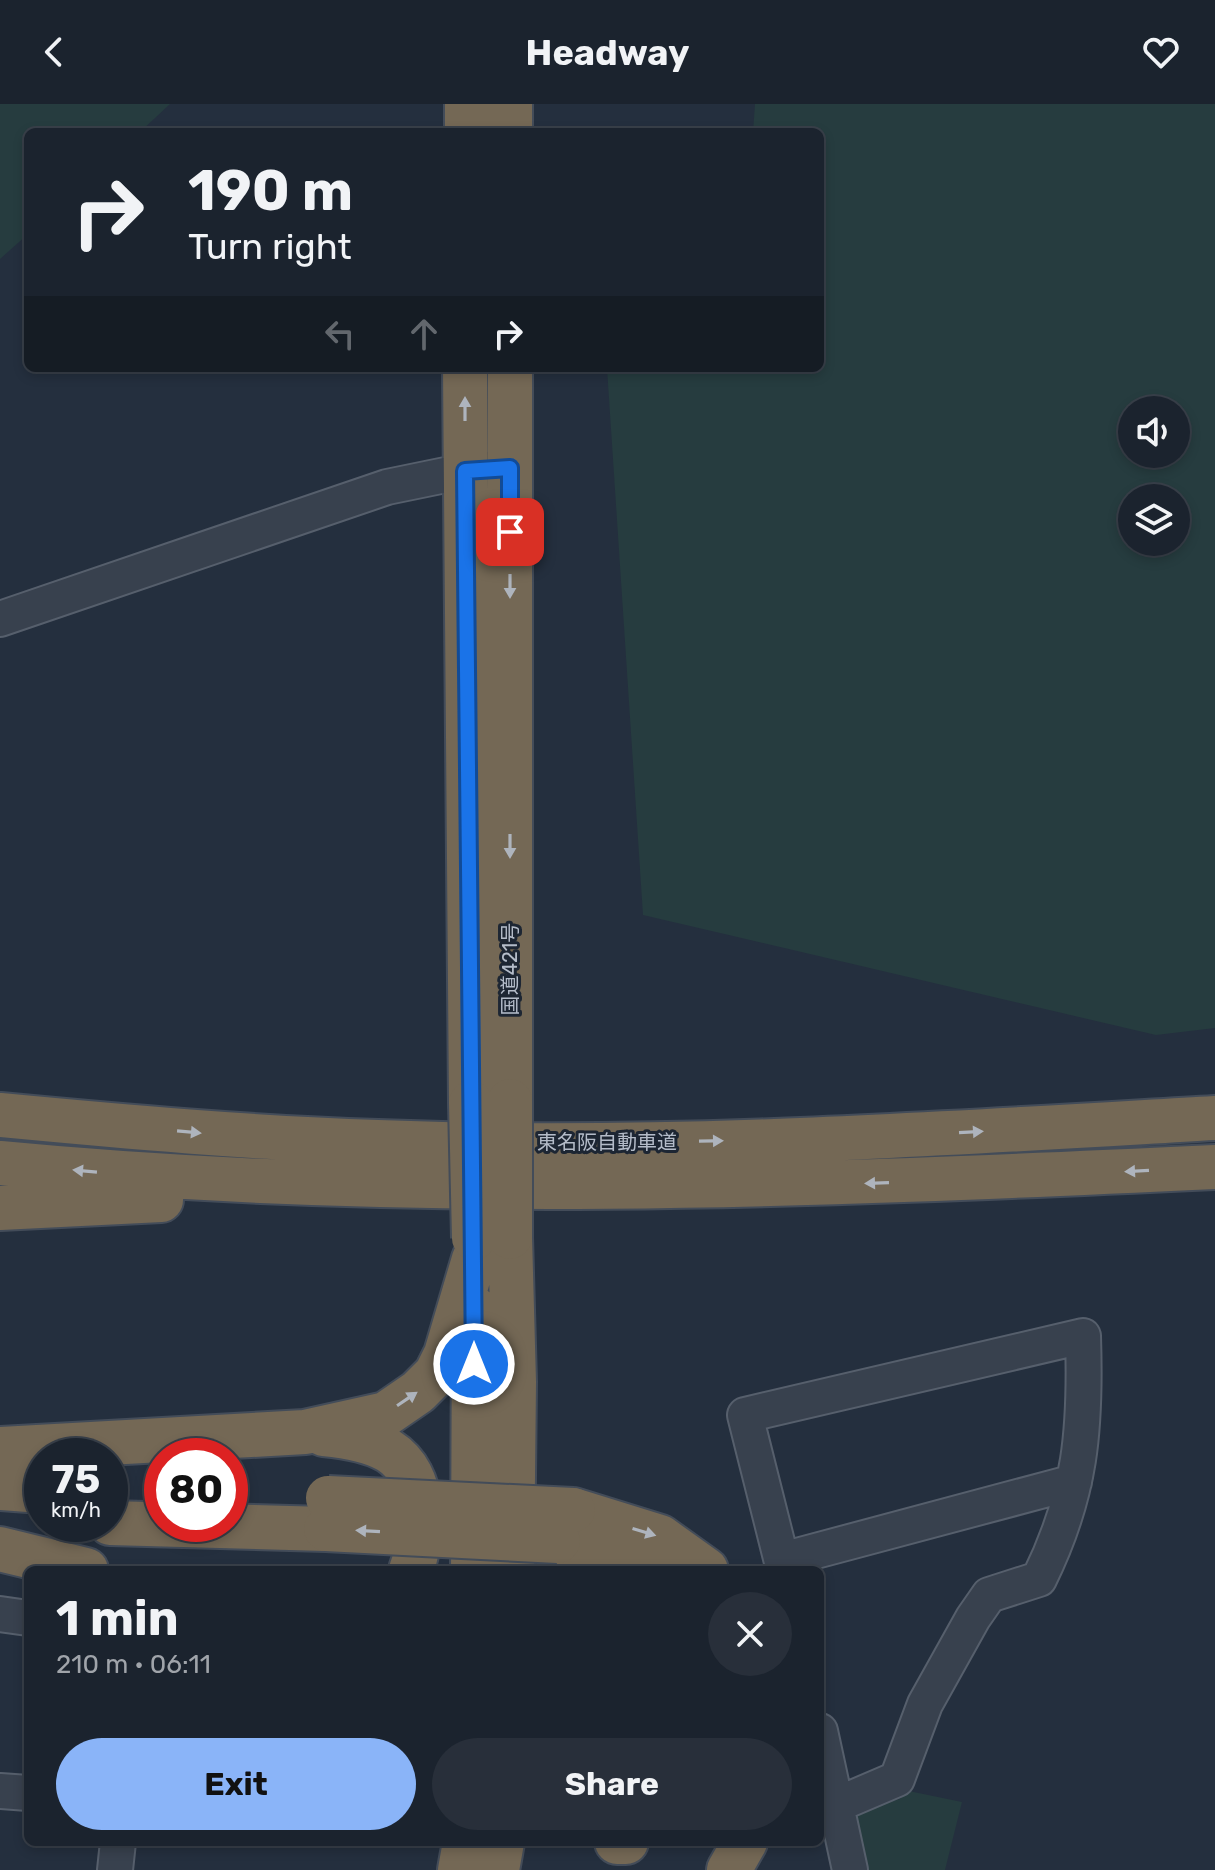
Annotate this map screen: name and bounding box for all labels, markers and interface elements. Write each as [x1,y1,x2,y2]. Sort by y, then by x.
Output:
icon: back [32,30,76,74]
icon: heart [1139,30,1183,74]
text: Headway [526,31,689,74]
text: 190 m [188,158,353,224]
icon: right [56,160,160,264]
text: Turn right [188,225,352,268]
icon: left [318,312,362,356]
icon: ahead [402,312,446,356]
icon: right [486,312,530,356]
one-way arrow [459,396,471,421]
map controls [1118,396,1190,556]
button: sound [1118,396,1190,468]
button: layers [1118,484,1190,556]
pin [476,498,544,566]
icon: arrive [488,510,532,554]
one-way arrow [504,574,516,599]
one-way arrow [504,834,516,859]
street label: 国道421号 [498,923,522,1015]
one-way arrow [959,1125,984,1138]
one-way arrow [177,1126,202,1139]
street label: 東名阪自動車道 [537,1130,677,1154]
one-way arrow [699,1135,724,1148]
one-way arrow [72,1164,97,1177]
one-way arrow [1124,1165,1149,1178]
one-way arrow [864,1176,889,1189]
position arrow [432,1322,516,1406]
one-way arrow [396,1393,418,1407]
speed limit sign: 80 [144,1438,248,1542]
text: 75 [52,1456,100,1503]
text: km/h [51,1498,101,1522]
one-way arrow [355,1524,380,1537]
one-way arrow [632,1526,656,1539]
text: 1 min [56,1590,179,1647]
button: close [708,1592,792,1676]
text: 210 m · 06:11 [56,1649,211,1680]
button: Exit [56,1738,416,1830]
button: Share [432,1738,792,1830]

